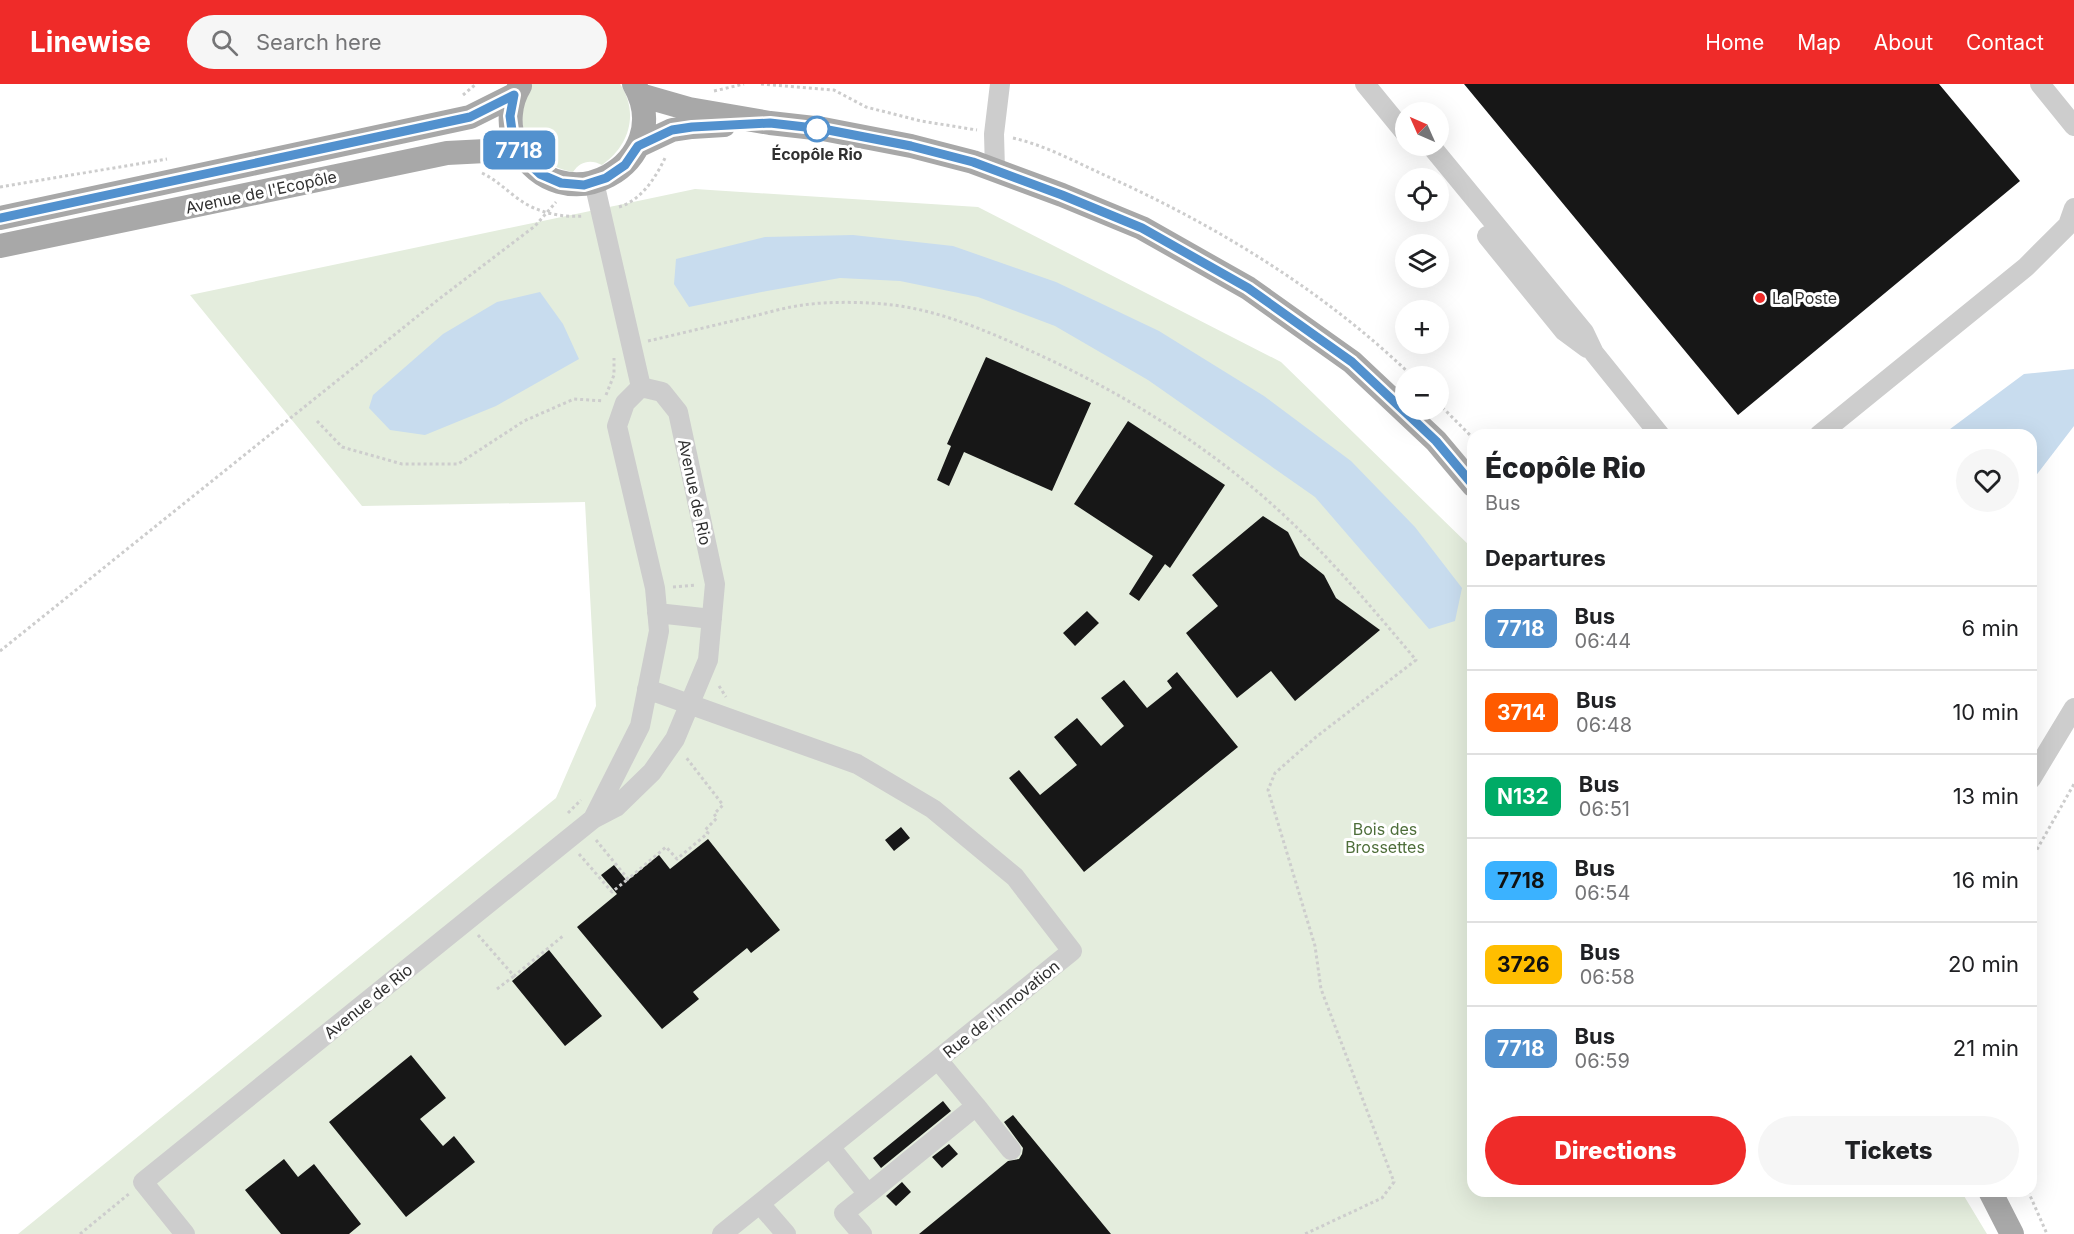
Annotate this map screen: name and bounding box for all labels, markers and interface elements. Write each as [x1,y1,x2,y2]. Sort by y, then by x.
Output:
search box [187,15,607,69]
text: Linewise [30,25,151,59]
icon: search [208,26,241,59]
text: Search here [256,29,382,55]
text: Home [1705,30,1764,55]
text: Map [1797,30,1841,55]
text: About [1874,30,1933,55]
text: Contact [1966,30,2044,55]
north arrow [1395,102,1449,156]
map controls [1395,102,1449,420]
marker: Écopôle Rio [804,116,830,142]
line badge: 7718 [477,130,561,170]
text: 7718 [495,138,543,163]
place label: Écopôle Rio [771,144,863,164]
street label: Avenue de l'Ecopôle [184,166,338,218]
button: locate [1395,168,1449,222]
button: layers [1395,234,1449,288]
place label: La Poste [1772,288,1837,308]
marker: La Poste [1753,291,1767,305]
button: + [1395,300,1449,354]
button: − [1395,366,1449,420]
street label: Avenue de Rio [674,437,716,547]
button: heart [1956,449,2019,512]
text: Écopôle Rio [1485,451,1646,485]
text: Bus [1485,491,1520,515]
text: Departures [1485,545,1606,571]
text: Bus [1575,603,1615,629]
text: 6 min [1962,615,2019,641]
text: 7718 [1497,616,1545,641]
text: 06:44 [1575,629,1631,653]
text: Bus [1576,687,1617,713]
text: 10 min [1952,699,2019,725]
text: 3714 [1497,700,1546,725]
text: 06:48 [1576,713,1632,737]
text: Bus [1579,771,1619,797]
text: 13 min [1953,783,2019,809]
text: N132 [1497,784,1549,809]
text: 06:51 [1579,797,1630,821]
park label: Bois des Brossettes [1345,819,1425,857]
text: Bus [1575,855,1615,881]
text: 16 min [1953,867,2019,893]
text: 7718 [1497,868,1545,893]
text: 06:54 [1575,881,1630,905]
text: Bus [1580,939,1620,965]
text: 20 min [1948,951,2019,977]
text: 3726 [1497,952,1550,977]
street label: Rue de l'Innovation [939,956,1063,1062]
street label: Avenue de Rio [320,959,416,1043]
text: 06:58 [1580,965,1635,989]
text: Bus [1575,1023,1615,1049]
text: 21 min [1953,1035,2019,1061]
text: 7718 [1497,1036,1545,1061]
text: 06:59 [1575,1049,1630,1073]
button: Directions [1485,1116,1746,1185]
button: Tickets [1758,1116,2019,1185]

